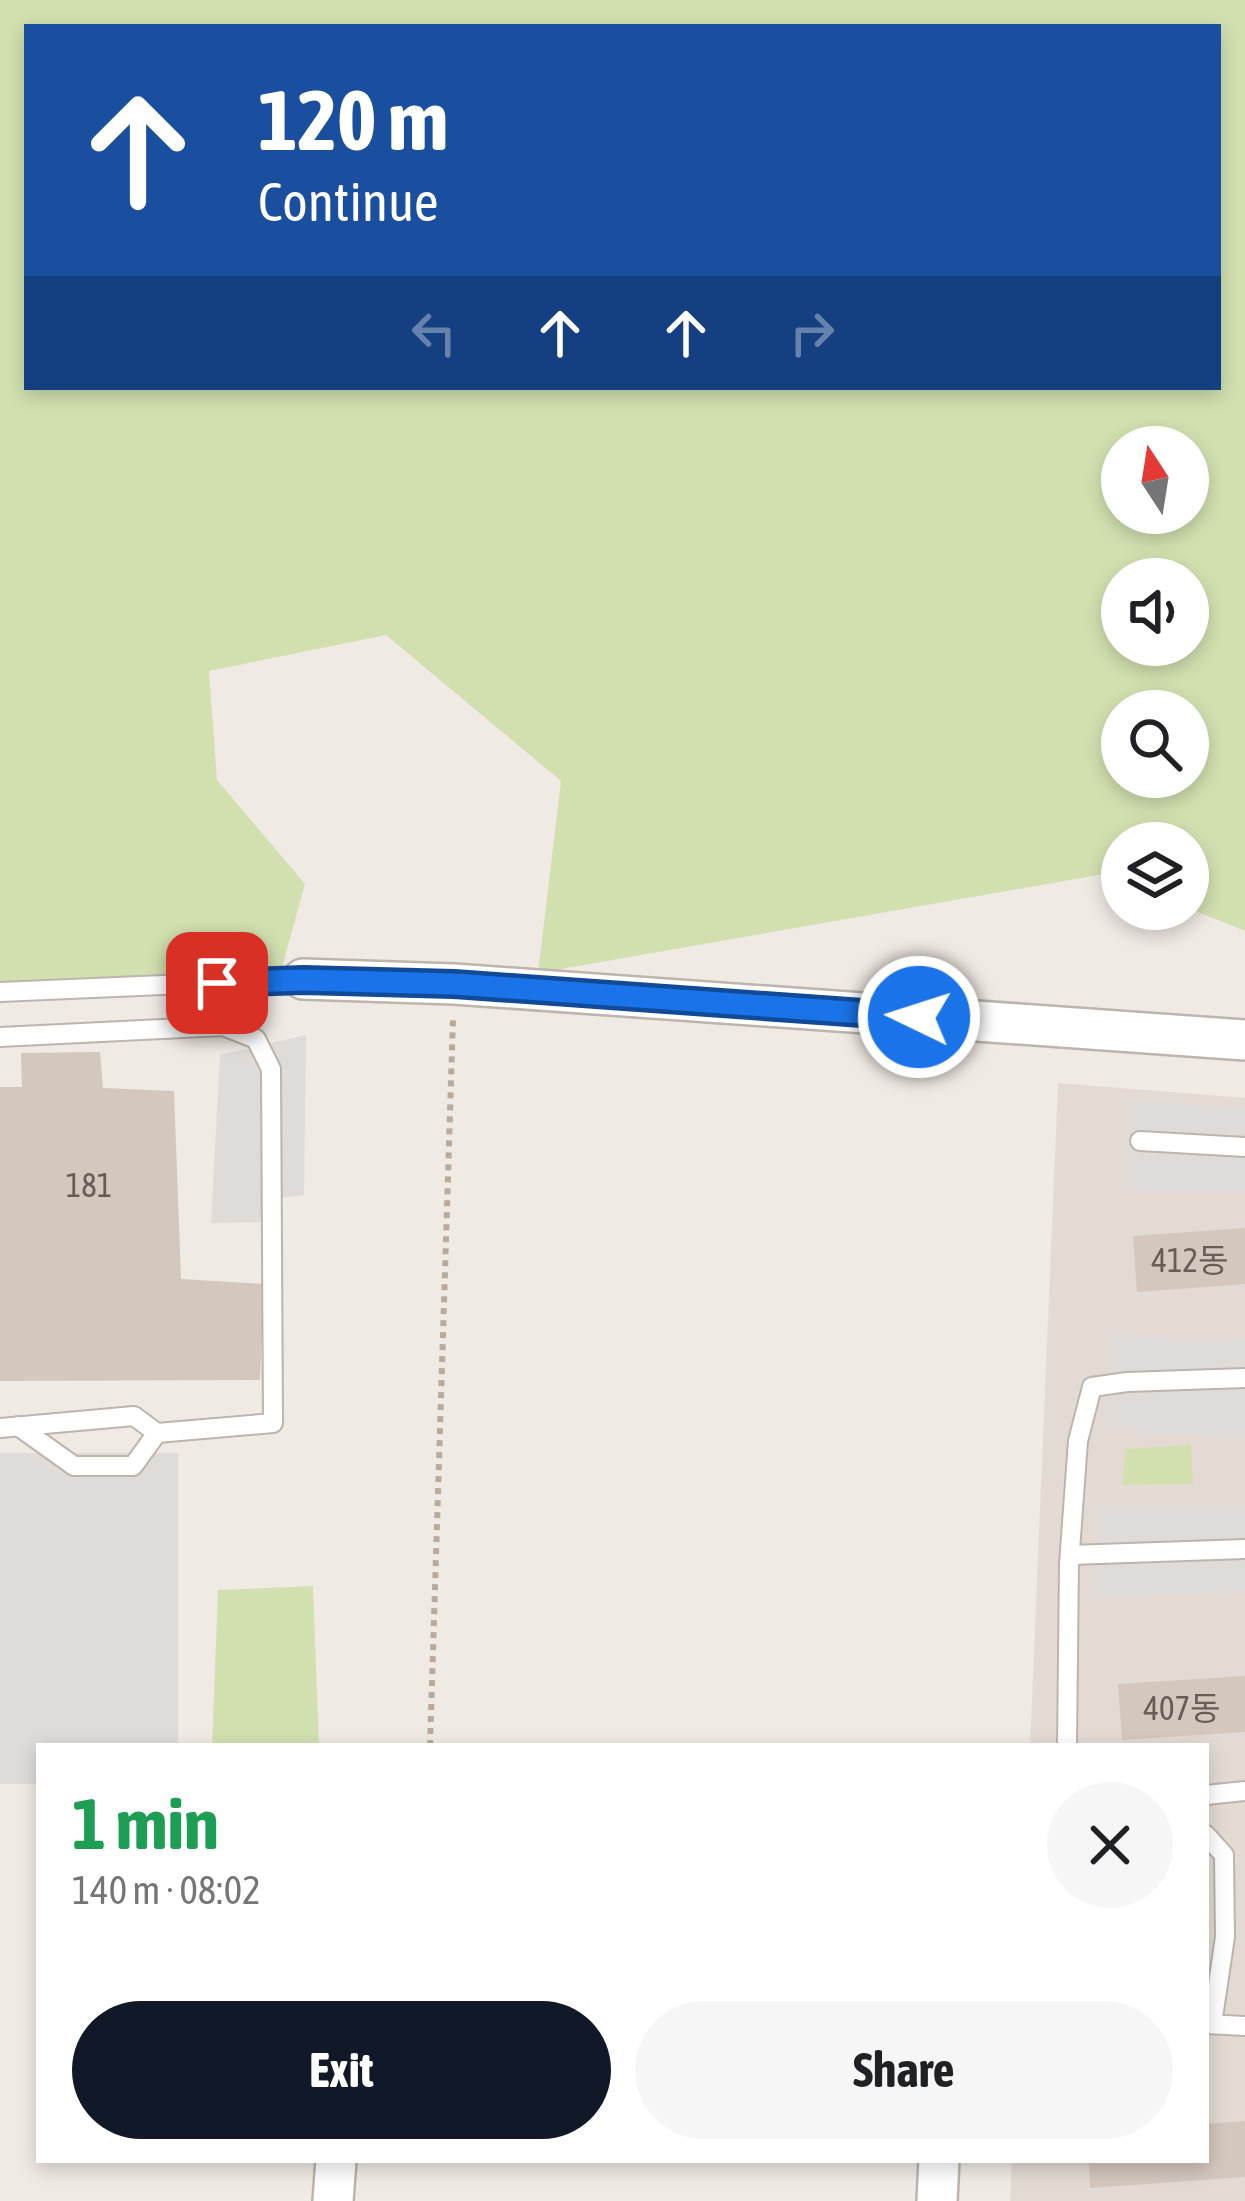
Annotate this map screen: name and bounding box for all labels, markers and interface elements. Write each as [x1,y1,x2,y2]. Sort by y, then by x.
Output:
icon: ahead [60,72,216,228]
text: 120 m [258,72,448,168]
text: Continue [258,171,439,232]
icon: left [401,300,467,366]
icon: ahead [527,300,593,366]
icon: ahead [653,300,719,366]
icon: right [779,300,845,366]
north arrow [1101,426,1209,534]
map controls [1101,426,1209,930]
button: sound [1101,558,1209,666]
button: search [1101,690,1209,798]
button: layers [1101,822,1209,930]
pin [166,932,268,1034]
icon: arrive [184,950,250,1016]
position arrow [856,954,982,1080]
house number: 181 [66,1166,112,1204]
house number: 412동 [1152,1241,1228,1279]
house number: 407동 [1144,1689,1220,1727]
text: 1 min [72,1782,219,1864]
button: close [1047,1782,1173,1908]
text: 140 m · 08:02 [72,1868,261,1912]
button: Exit [72,2001,611,2139]
button: Share [635,2001,1173,2139]

